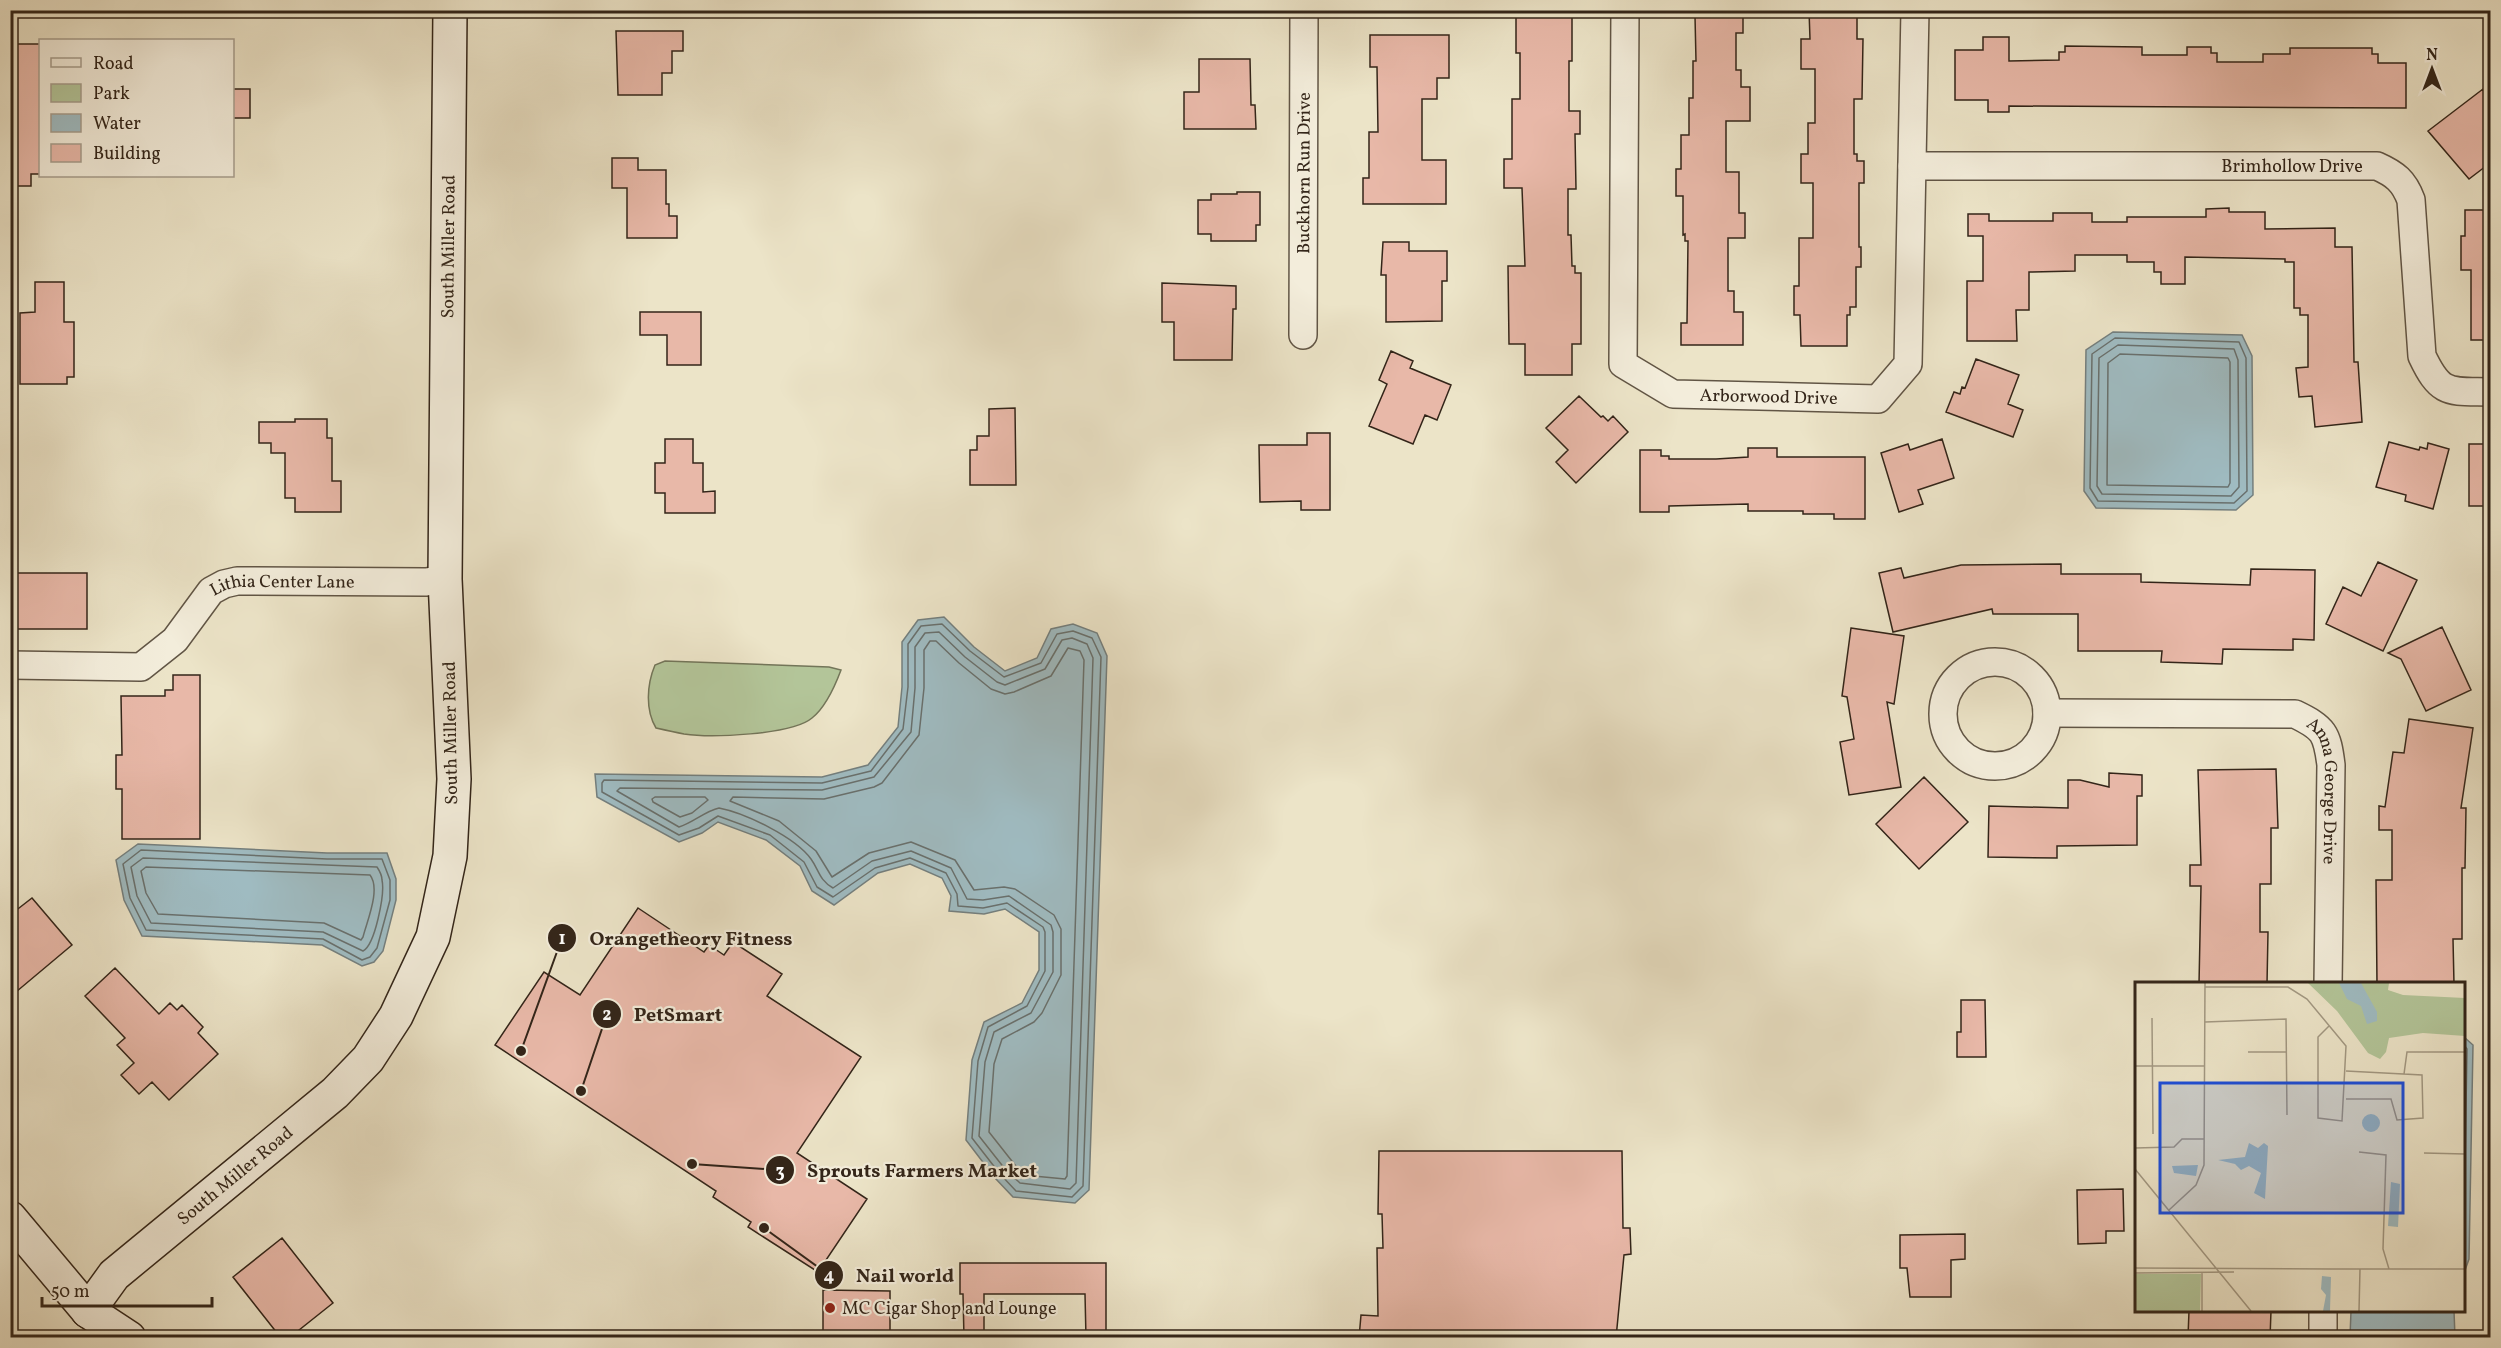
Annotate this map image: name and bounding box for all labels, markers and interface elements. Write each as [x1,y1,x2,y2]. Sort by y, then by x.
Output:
legend [39,39,234,177]
north arrow [2402,39,2462,99]
text: N [2426,45,2438,67]
text: Road [93,52,134,77]
text: Park [93,82,130,107]
street label: Buckhorn Run Drive [1292,92,1318,254]
text: Water [93,112,141,137]
text: Building [93,142,161,167]
street label: Brimhollow Drive [2221,155,2363,180]
street label: South Miller Road [436,175,463,319]
street label: Arborwood Drive [1699,384,1838,412]
street label: Lithia Center Lane [206,569,355,603]
street label: South Miller Road [438,661,465,805]
street label: Anna George Drive [2301,712,2342,864]
callout: Orangetheory Fitness [547,919,804,957]
text: Orangetheory Fitness [589,926,793,954]
text: 1 [558,927,566,952]
inset map [2135,982,2465,1312]
callout: PetSmart [592,995,735,1033]
text: PetSmart [634,1002,723,1030]
text: 2 [602,1003,612,1028]
street label: South Miller Road [172,1121,299,1232]
callout: Sprouts Farmers Market [765,1151,1049,1189]
text: Sprouts Farmers Market [807,1158,1037,1186]
text: 3 [775,1160,785,1185]
callout: Nail world [814,1256,966,1294]
text: Nail world [856,1263,954,1291]
text: 4 [824,1264,835,1289]
scale bar [42,1270,212,1308]
text: 50 m [51,1280,90,1305]
place label: MC Cigar Shop and Lounge [842,1297,1057,1322]
marker: MC Cigar Shop and Lounge [823,1301,837,1315]

